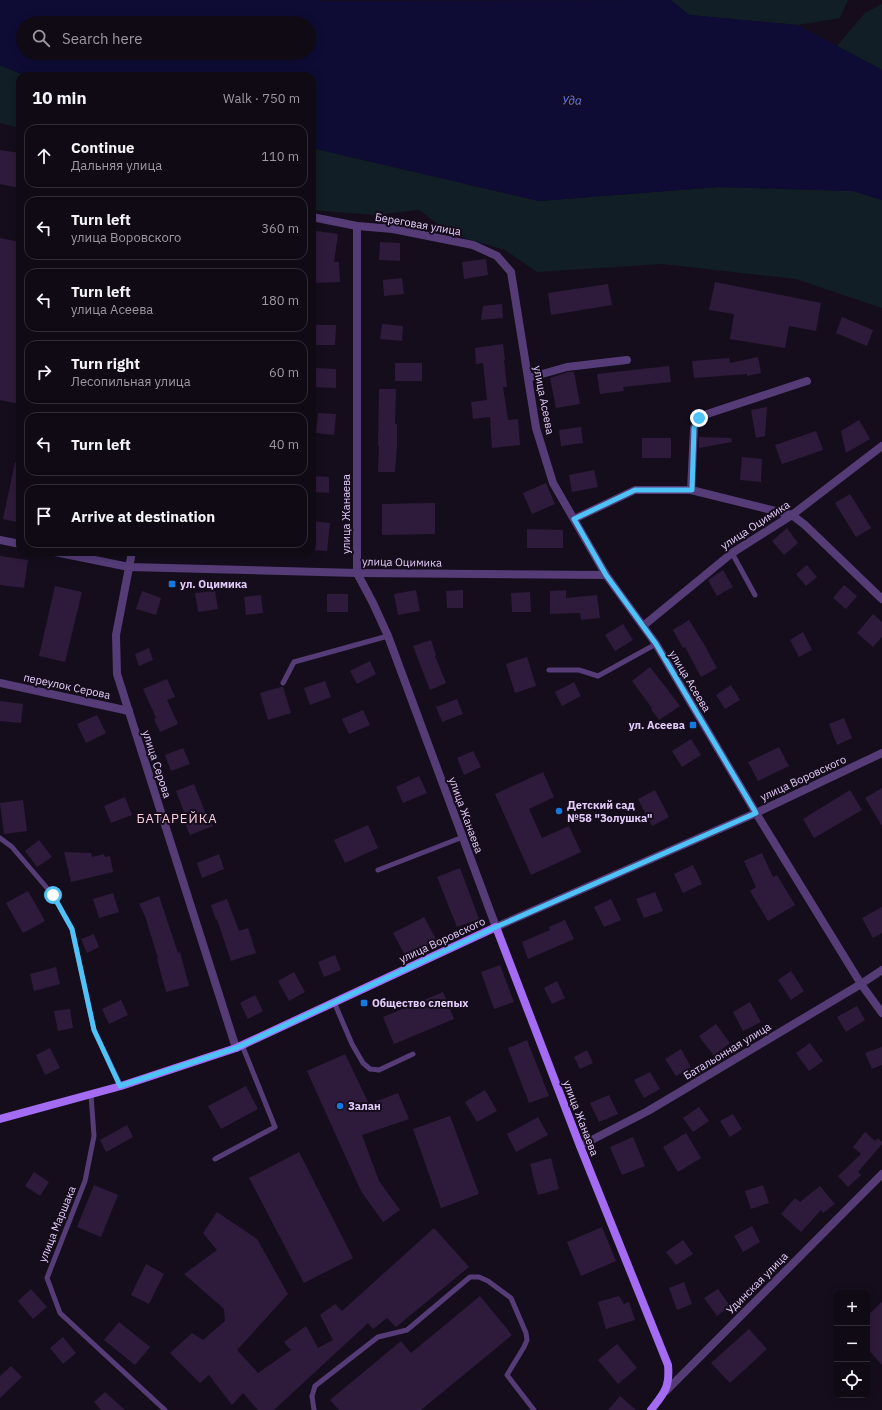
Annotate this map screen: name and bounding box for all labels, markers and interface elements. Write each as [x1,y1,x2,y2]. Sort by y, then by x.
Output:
search box [16,16,316,60]
icon: search [30,27,52,49]
text: Search here [62,29,142,48]
text: 10 min [32,87,87,109]
text: Walk · 750 m [223,90,300,107]
water label: Уда [562,92,582,108]
text: Continue [71,138,135,157]
icon: ahead [33,145,55,167]
text: 110 m [261,148,299,165]
text: Дальняя улица [71,157,162,174]
text: Turn left [71,210,131,229]
street label: Береговая улица [374,210,462,238]
icon: left [33,217,55,239]
text: 360 m [261,220,299,237]
text: улица Воровского [71,229,181,246]
text: Turn left [71,282,131,301]
icon: left [33,289,55,311]
text: 180 m [261,292,299,309]
text: улица Асеева [71,301,153,318]
text: Turn right [71,354,140,373]
icon: right [33,361,55,383]
text: 60 m [269,364,299,381]
street label: улица Асеева [530,364,558,436]
text: Лесопильная улица [71,373,191,390]
route end [690,409,708,427]
icon: left [33,433,55,455]
text: Turn left [71,435,131,454]
text: 40 m [269,436,299,453]
street label: улица Жанаева [339,474,353,554]
street label: улица Оцимика [718,497,792,553]
icon: arrive [33,505,55,527]
text: Arrive at destination [71,507,215,526]
street label: улица Оцимика [362,554,442,570]
place label: ул. Оцимика [180,577,247,591]
marker: ул. Оцимика [167,579,177,589]
street label: улица Асеева [666,648,714,715]
street label: переулок Серова [22,670,112,702]
place label: ул. Асеева [629,718,685,732]
marker: ул. Асеева [688,720,698,730]
street label: улица Серова [139,728,175,800]
street label: улица Воровского [758,752,848,804]
street label: улица Жанаева [446,775,486,855]
place label: Детский сад №58 "Золушка" [567,798,652,825]
marker: Детский сад №58 "Золушка" [554,806,564,816]
district label: БАТАРЕЙКА [136,810,218,827]
route start [44,886,62,904]
street label: улица Воровского [397,914,487,966]
place label: Общество слепых [372,996,468,1010]
marker: Общество слепых [359,998,369,1008]
street label: Батальонная улица [681,1019,773,1083]
street label: улица Жанаева [560,1078,602,1158]
place label: Залан [348,1099,381,1113]
marker: Залан [335,1101,345,1111]
street label: улица Маршака [35,1184,79,1264]
street label: Удинская улица [723,1249,791,1317]
map controls [834,1290,870,1398]
button: + [834,1290,870,1326]
button: − [834,1326,870,1362]
button: locate [834,1362,870,1398]

